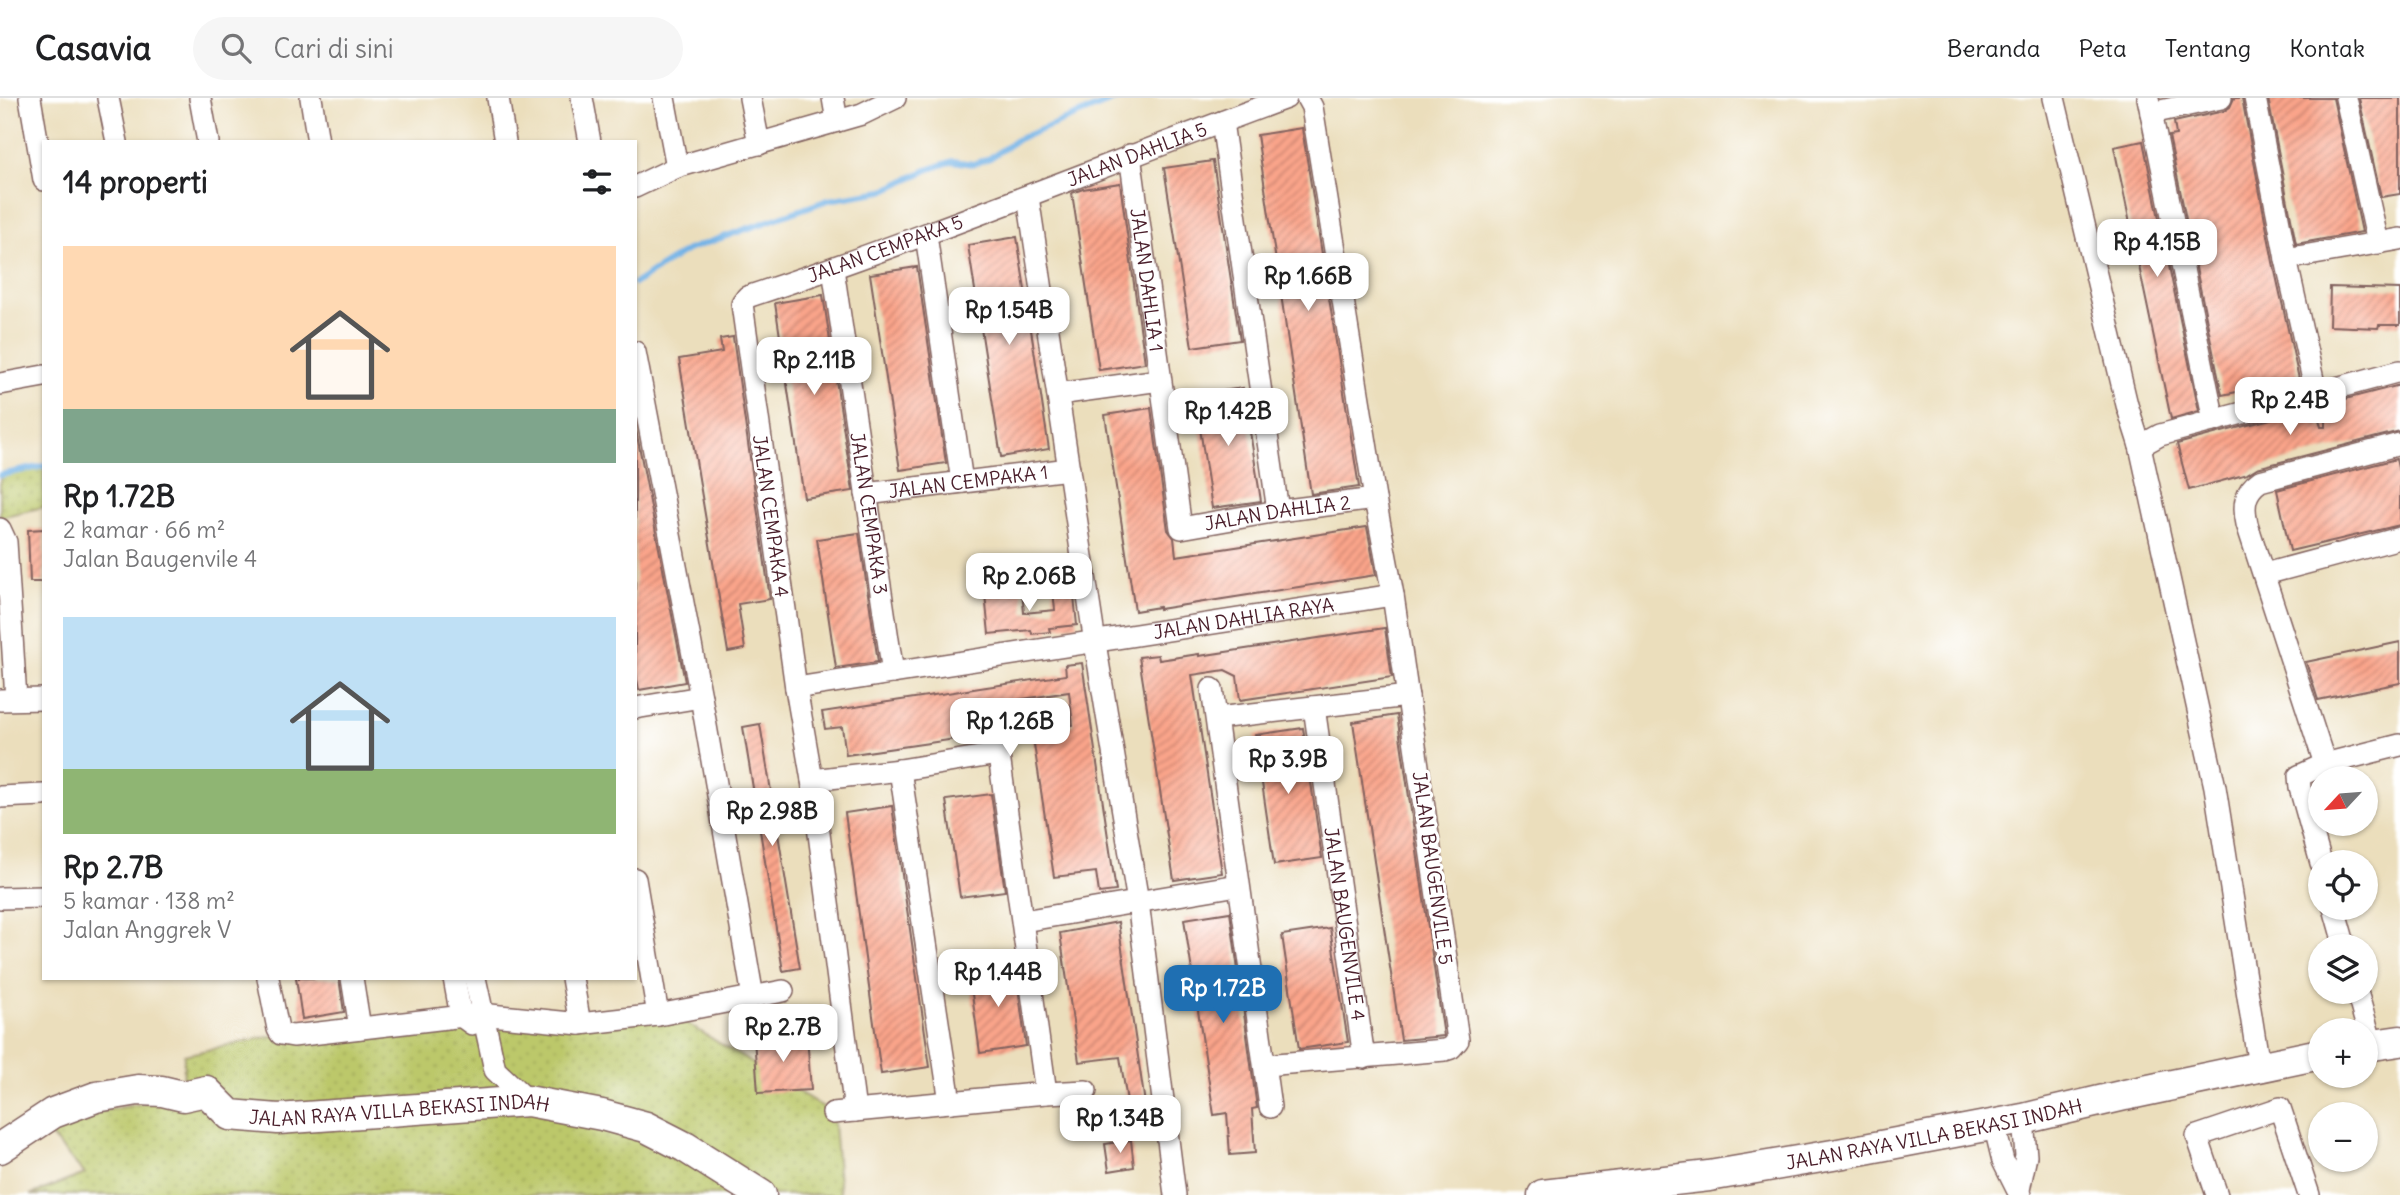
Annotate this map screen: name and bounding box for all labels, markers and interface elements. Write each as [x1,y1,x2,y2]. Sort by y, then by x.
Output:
search box [193,17,683,80]
text: Casavia [35,27,151,69]
icon: search [217,29,255,67]
text: Cari di sini [273,32,394,65]
text: Beranda [1947,33,2040,63]
text: Peta [2078,33,2127,63]
text: Tentang [2165,33,2251,63]
text: Kontak [2289,33,2365,63]
street label: JALAN DAHLIA 5 [1064,117,1210,192]
text: 14 properti [63,163,208,201]
icon: filters [578,163,616,201]
street label: JALAN DAHLIA 1 [1125,207,1169,353]
street label: JALAN CEMPAKA 5 [804,209,966,288]
pin: Rp 4.15B [2085,220,2229,279]
text: Rp 4.15B [2113,227,2201,256]
pin: Rp 1.66B [1236,254,1380,313]
text: Rp 1.66B [1264,261,1352,290]
pin: Rp 1.54B [937,288,1081,347]
icon: home [277,292,403,418]
text: Rp 1.54B [965,295,1053,324]
pin: Rp 2.11B [742,338,886,397]
text: Rp 2.11B [773,345,855,374]
pin: Rp 2.4B [2225,378,2355,437]
text: Rp 2.4B [2251,385,2329,414]
pin: Rp 1.42B [1156,388,1300,448]
text: Rp 1.42B [1184,396,1272,425]
street label: JALAN CEMPAKA 3 [845,431,893,596]
street label: JALAN CEMPAKA 4 [748,433,794,599]
street label: JALAN CEMPAKA 1 [887,460,1049,503]
text: Rp 1.72B [63,477,175,515]
street label: JALAN DAHLIA 2 [1202,490,1352,536]
text: 2 kamar · 66 m² [63,515,225,544]
text: Jalan Baugenvile 4 [63,544,257,573]
pin: Rp 2.06B [957,554,1101,613]
text: Rp 2.06B [982,561,1076,590]
street label: JALAN DAHLIA RAYA [1152,592,1336,644]
icon: home [277,663,403,789]
pin: Rp 1.26B [938,698,1082,758]
text: Rp 1.26B [966,706,1054,735]
pin: Rp 3.9B [1223,736,1353,796]
text: Rp 3.9B [1248,744,1328,773]
north arrow [2308,766,2378,836]
map controls [2308,766,2378,1172]
street label: JALAN BAUGENVILE 5 [1408,770,1458,966]
pin: Rp 2.98B [700,788,844,848]
text: Rp 2.98B [726,796,818,825]
street label: JALAN BAUGENVILE 4 [1319,826,1371,1022]
text: Rp 2.7B [63,848,163,886]
button: locate [2308,850,2378,920]
text: 5 kamar · 138 m² [63,886,235,915]
text: Jalan Anggrek V [63,915,231,944]
button: layers [2308,934,2378,1004]
pin: Rp 1.44B [926,950,1070,1009]
text: Rp 1.44B [954,957,1042,986]
pin: Rp 1.72B [1151,965,1295,1025]
text: Rp 1.72B [1180,973,1266,1002]
pin: Rp 2.7B [718,1004,848,1064]
text: Rp 2.7B [745,1012,821,1041]
button: + [2308,1018,2378,1088]
street label: JALAN RAYA VILLA BEKASI INDAH [248,1088,552,1131]
street label: JALAN RAYA VILLA BEKASI INDAH [1784,1093,2085,1175]
pin: Rp 1.34B [1048,1096,1192,1155]
button: − [2308,1102,2378,1172]
text: Rp 1.34B [1076,1103,1164,1132]

